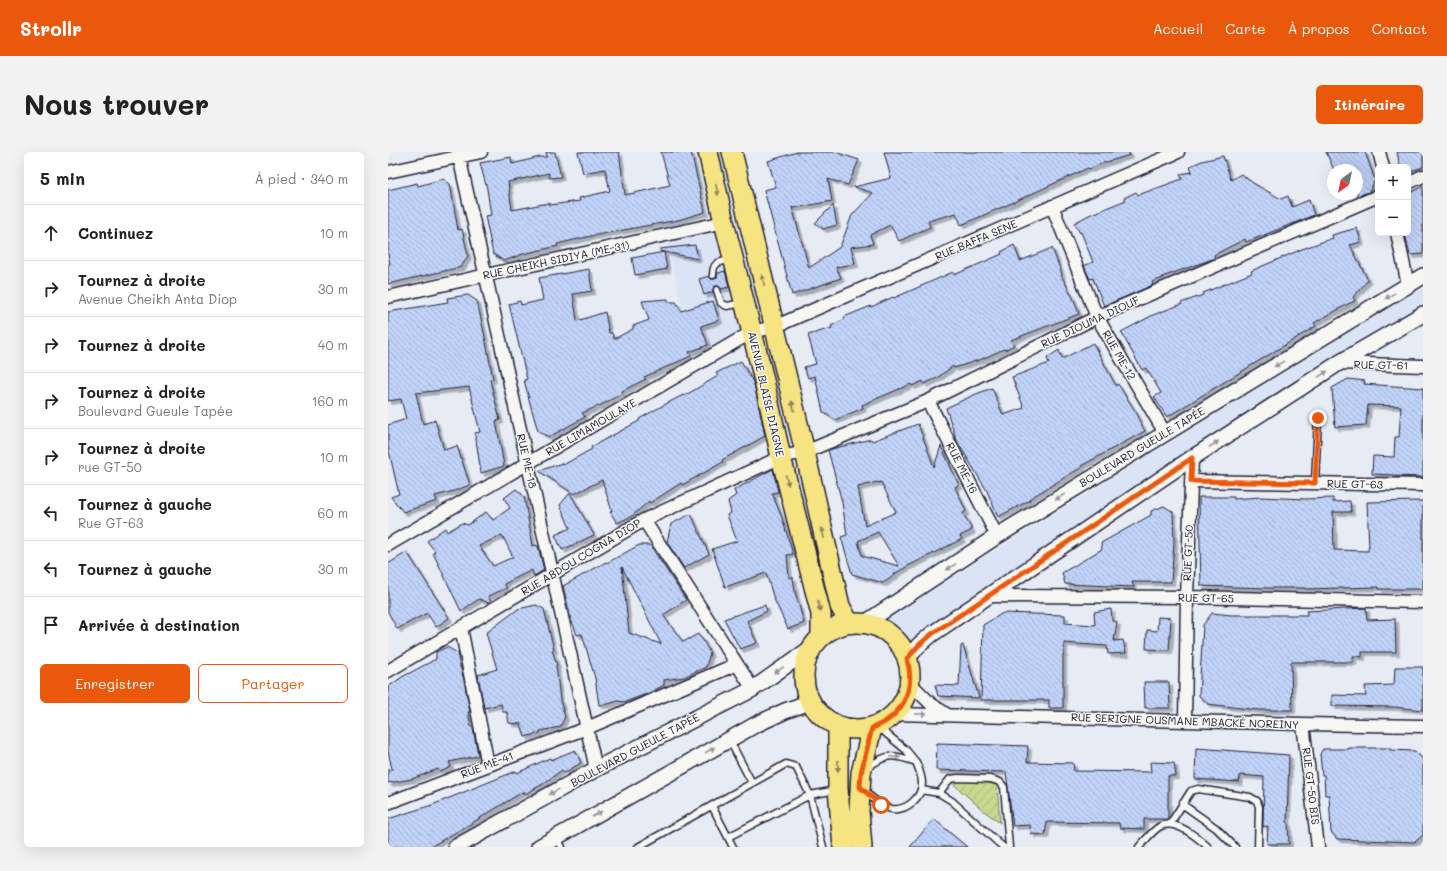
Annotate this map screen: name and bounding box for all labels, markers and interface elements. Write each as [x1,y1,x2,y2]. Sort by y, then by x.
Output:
text: Strollr [20,16,82,41]
text: Accueil [1153,19,1203,38]
text: Carte [1225,19,1266,38]
text: À propos [1288,19,1350,38]
text: Contact [1372,19,1427,38]
button: Itinéraire [1316,85,1423,124]
text: Nous trouver [24,86,209,122]
north arrow [1327,164,1363,200]
map controls [1375,164,1411,236]
button: + [1375,164,1411,200]
text: 5 min [40,167,85,189]
text: À pied · 340 m [255,170,348,187]
one-way arrow [714,184,720,196]
button: − [1375,200,1411,236]
street label: RUE BAFFA SENE [932,215,1019,264]
icon: ahead [40,222,62,244]
text: Continuez [78,223,153,243]
text: 10 m [320,224,348,241]
street label: RUE CHEIKH SIDIYA (ME-31) [481,237,631,282]
text: Tournez à droite [78,270,206,290]
one-way arrow [760,273,766,285]
icon: right [40,278,62,300]
text: 30 m [318,280,348,297]
text: Avenue Cheikh Anta Diop [78,290,237,307]
street label: RUE DIOUMA DIOUF [1038,292,1141,351]
one-way arrow [1384,293,1396,300]
street label: RUE ME-12 [1099,327,1140,382]
street label: AVENUE BLAISE DIAGNE [745,330,788,458]
icon: right [40,334,62,356]
text: Tournez à droite [78,335,206,355]
text: 40 m [318,336,348,353]
street label: RUE GT-61 [1354,357,1408,372]
one-way arrow [1274,360,1284,368]
one-way arrow [1317,370,1329,377]
text: Tournez à droite [78,382,206,402]
icon: right [40,390,62,412]
text: 160 m [312,392,348,409]
street label: RUE LIMAMOULAYE [542,394,639,459]
one-way arrow [790,400,796,412]
text: Boulevard Gueule Tapée [78,402,233,419]
street label: BOULEVARD GUEULE TAPÉE [1076,403,1207,490]
route end [1309,409,1327,427]
street label: RUE ME-18 [514,432,541,490]
text: Tournez à droite [78,438,206,458]
street label: RUE ME-16 [943,440,982,496]
one-way arrow [1209,440,1219,448]
icon: right [40,446,62,468]
text: 10 m [320,448,348,465]
text: rue GT-50 [78,458,142,475]
one-way arrow [784,474,790,486]
street label: RUE GT-63 [1327,476,1384,491]
text: Tournez à gauche [78,494,212,514]
one-way arrow [1055,494,1066,501]
icon: left [40,502,62,524]
text: 60 m [318,504,348,521]
text: Rue GT-63 [78,514,143,531]
street label: RUE ABDOU COGNA DIOP [518,515,644,598]
street label: RUE GT-50 [1179,524,1196,581]
one-way arrow [819,526,825,539]
icon: left [40,558,62,580]
text: Tournez à gauche [78,559,212,579]
text: 30 m [318,560,348,577]
one-way arrow [946,563,956,571]
street label: RUE GT-65 [1178,590,1234,605]
one-way arrow [816,599,822,612]
icon: arrive [40,614,62,636]
text: Arrivée à destination [78,615,240,635]
button: Enregistrer [40,664,190,703]
button: Partager [198,664,348,703]
one-way arrow [774,666,784,674]
street label: BOULEVARD GUEULE TAPÉE [568,709,702,790]
street label: RUE SERIGNE OUSMANE MBACKÉ NOREINY [1071,709,1299,732]
one-way arrow [915,711,928,717]
one-way arrow [704,746,716,753]
street label: RUE GT-50 BIS [1299,746,1324,825]
street label: RUE ME-41 [458,748,515,781]
one-way arrow [889,753,901,760]
one-way arrow [835,760,841,773]
one-way arrow [548,789,560,796]
route start [872,796,890,814]
one-way arrow [591,811,603,817]

